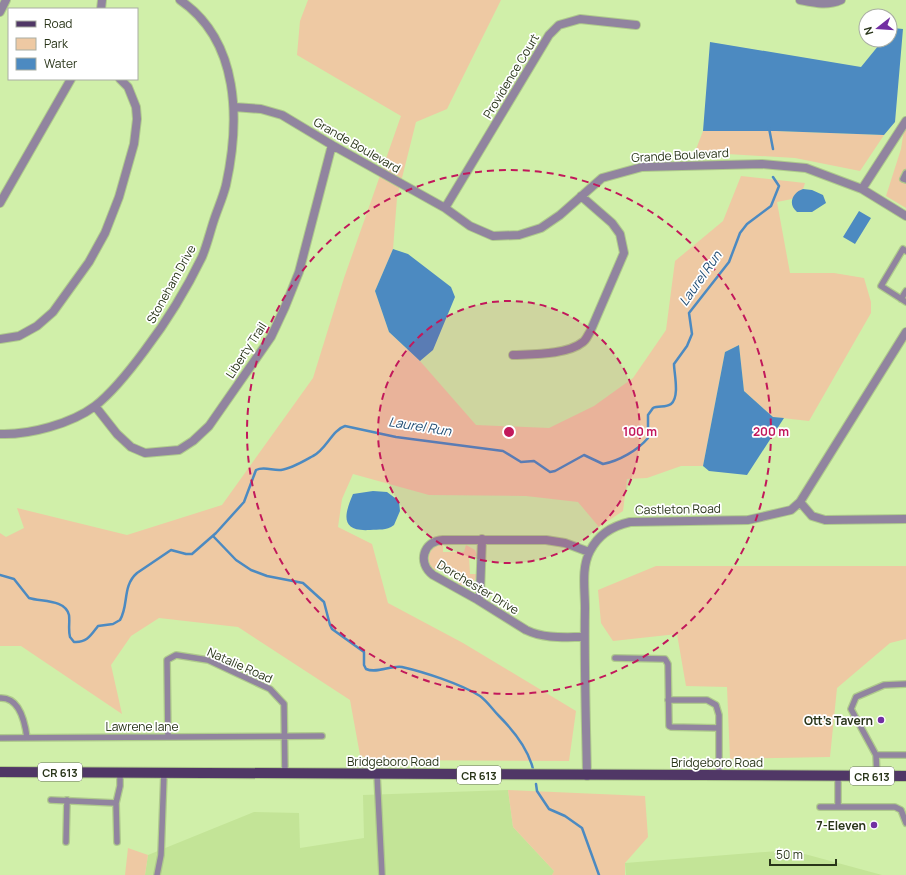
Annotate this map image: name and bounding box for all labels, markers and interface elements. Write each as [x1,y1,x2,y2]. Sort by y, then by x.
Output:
legend [8,8,138,80]
north arrow [858,8,898,48]
text: Road [44,15,72,32]
text: N [860,25,876,37]
street label: Providence Court [479,30,543,122]
text: Park [44,35,69,52]
text: Water [44,55,78,72]
street label: Grande Boulevard [310,113,404,177]
street label: Grande Boulevard [631,144,729,166]
street label: Stoneham Drive [142,242,200,326]
water label: Laurel Run [675,246,726,309]
street label: Liberty Trail [222,319,270,381]
water label: Laurel Run [387,412,454,440]
text: 100 m [623,423,657,440]
text: 200 m [753,423,789,440]
centre of rings [502,425,516,439]
street label: Castleton Road [635,500,721,518]
street label: Dorchester Drive [434,556,522,618]
street label: Natalie Road [205,643,275,687]
place label: Ott's Tavern [804,712,873,729]
marker: Ott's Tavern [876,715,886,725]
street label: Lawrene lane [106,718,178,735]
street label: Bridgeboro Road [347,753,439,770]
street label: Bridgeboro Road [671,754,763,771]
road number: CR 613 [38,763,82,781]
road number: CR 613 [457,766,501,784]
road number: CR 613 [850,767,894,785]
place label: 7-Eleven [816,817,866,834]
marker: 7-Eleven [869,820,879,830]
scale bar [770,841,836,867]
text: 50 m [776,846,803,863]

